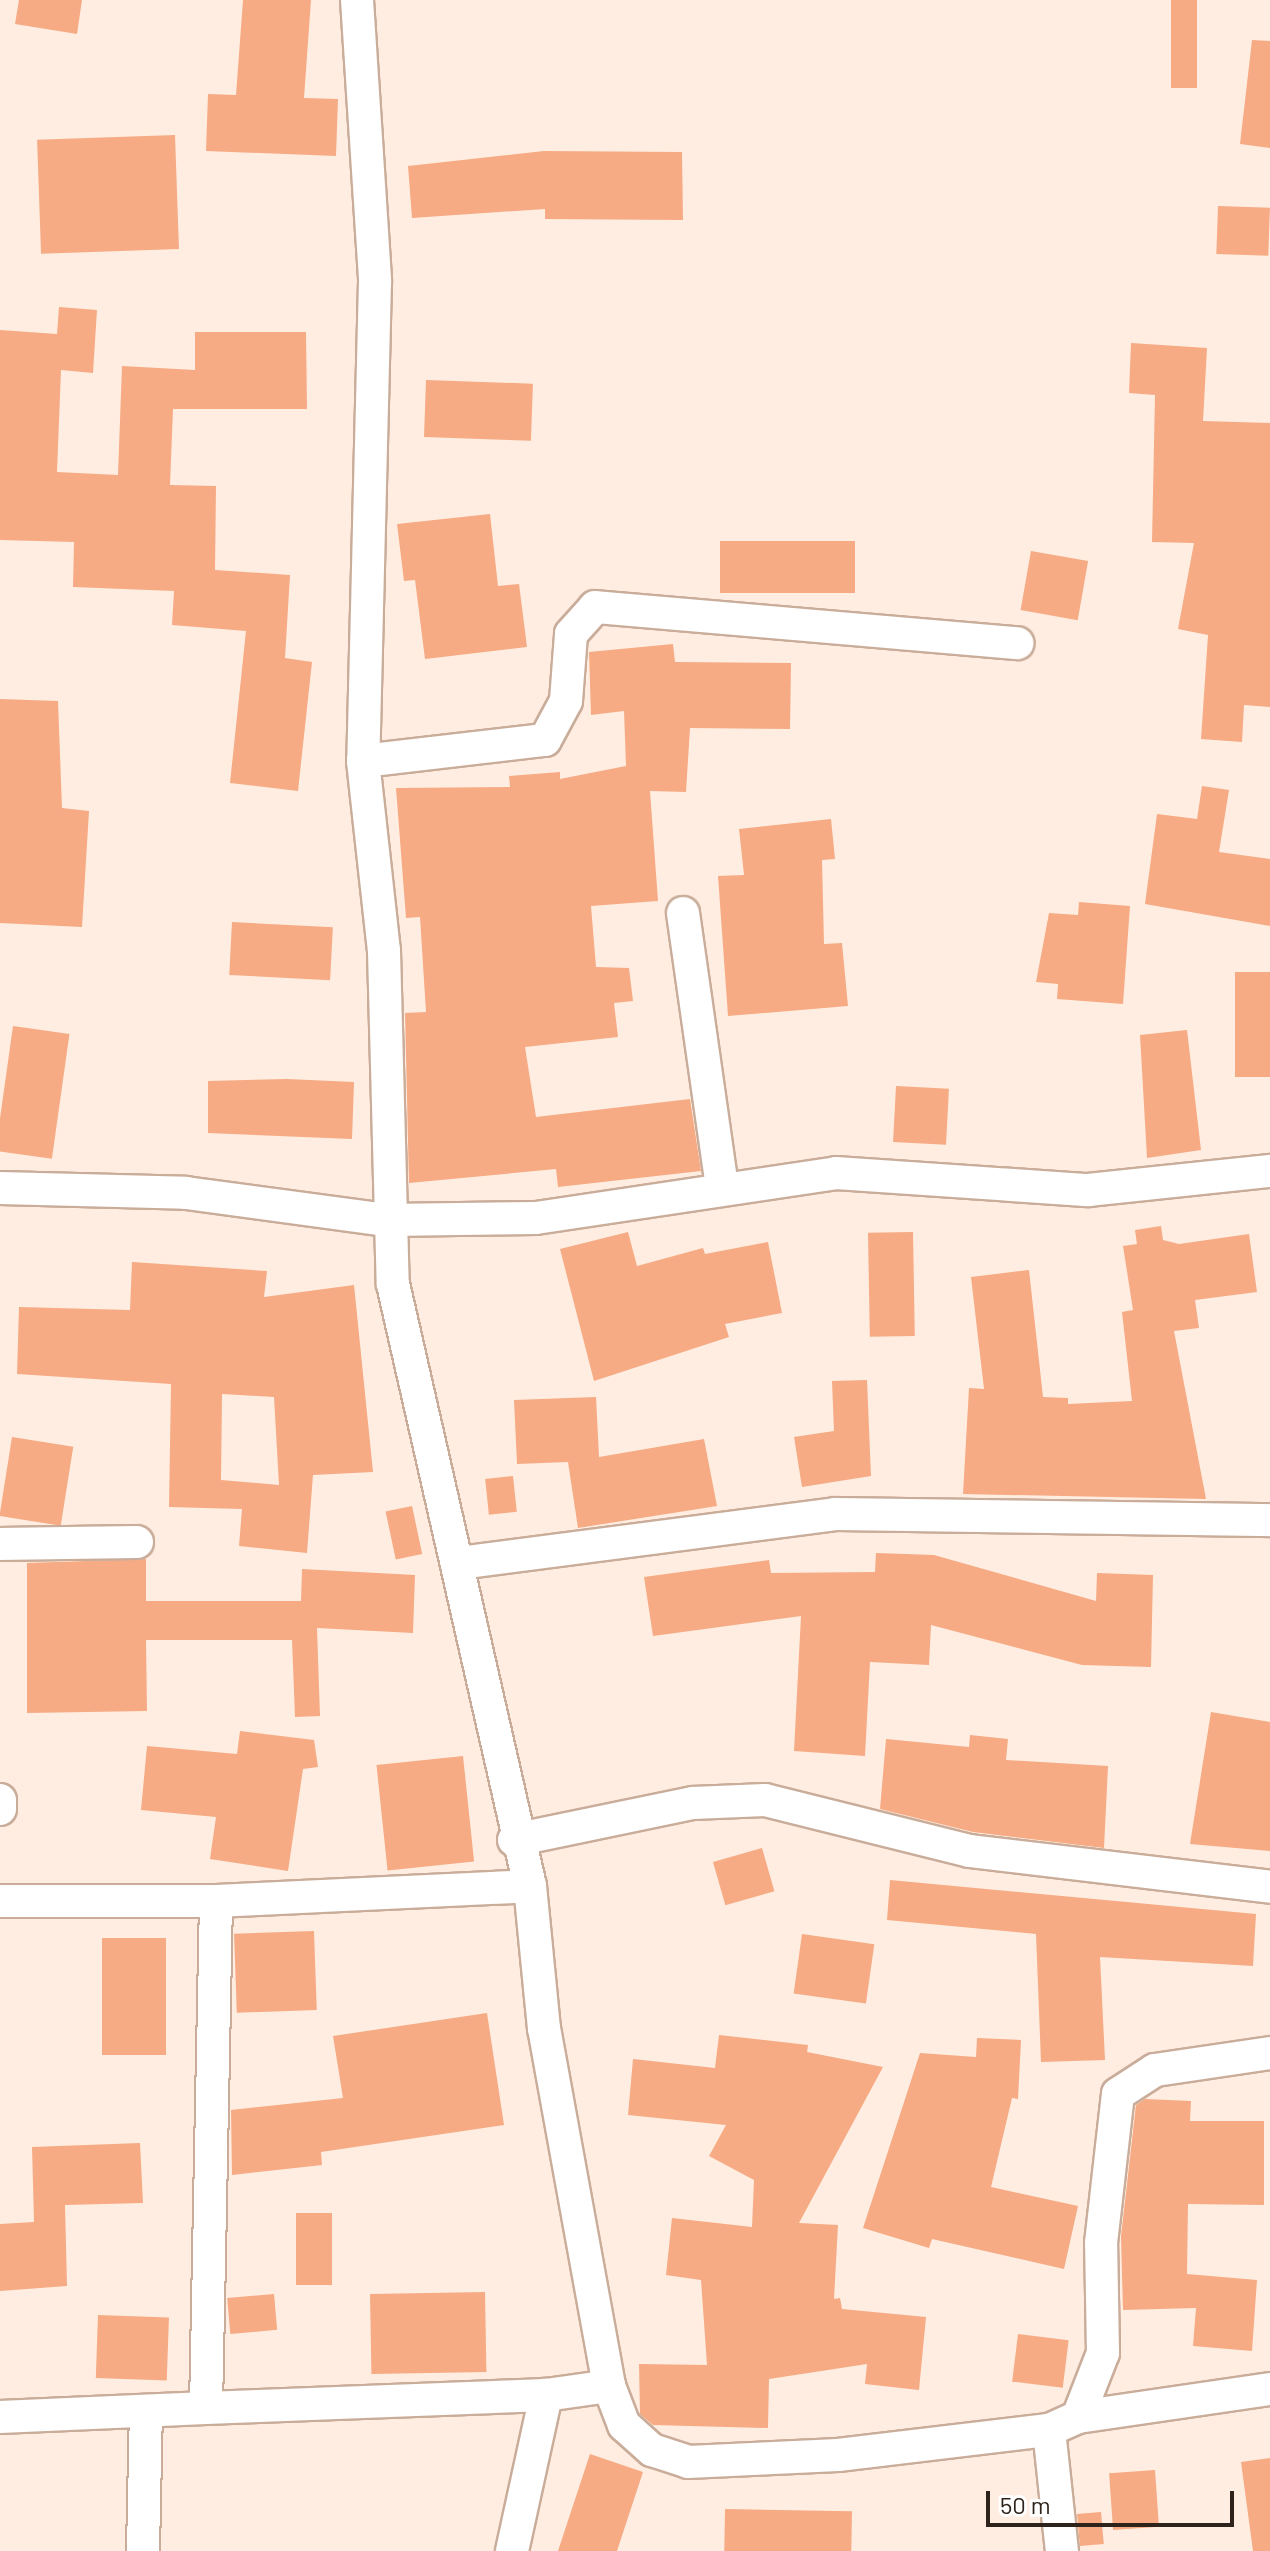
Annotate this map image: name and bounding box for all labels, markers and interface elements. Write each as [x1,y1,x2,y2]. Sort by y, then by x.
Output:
scale bar [990,2475,1238,2525]
text: 50 m [1000,2490,1051,2519]

